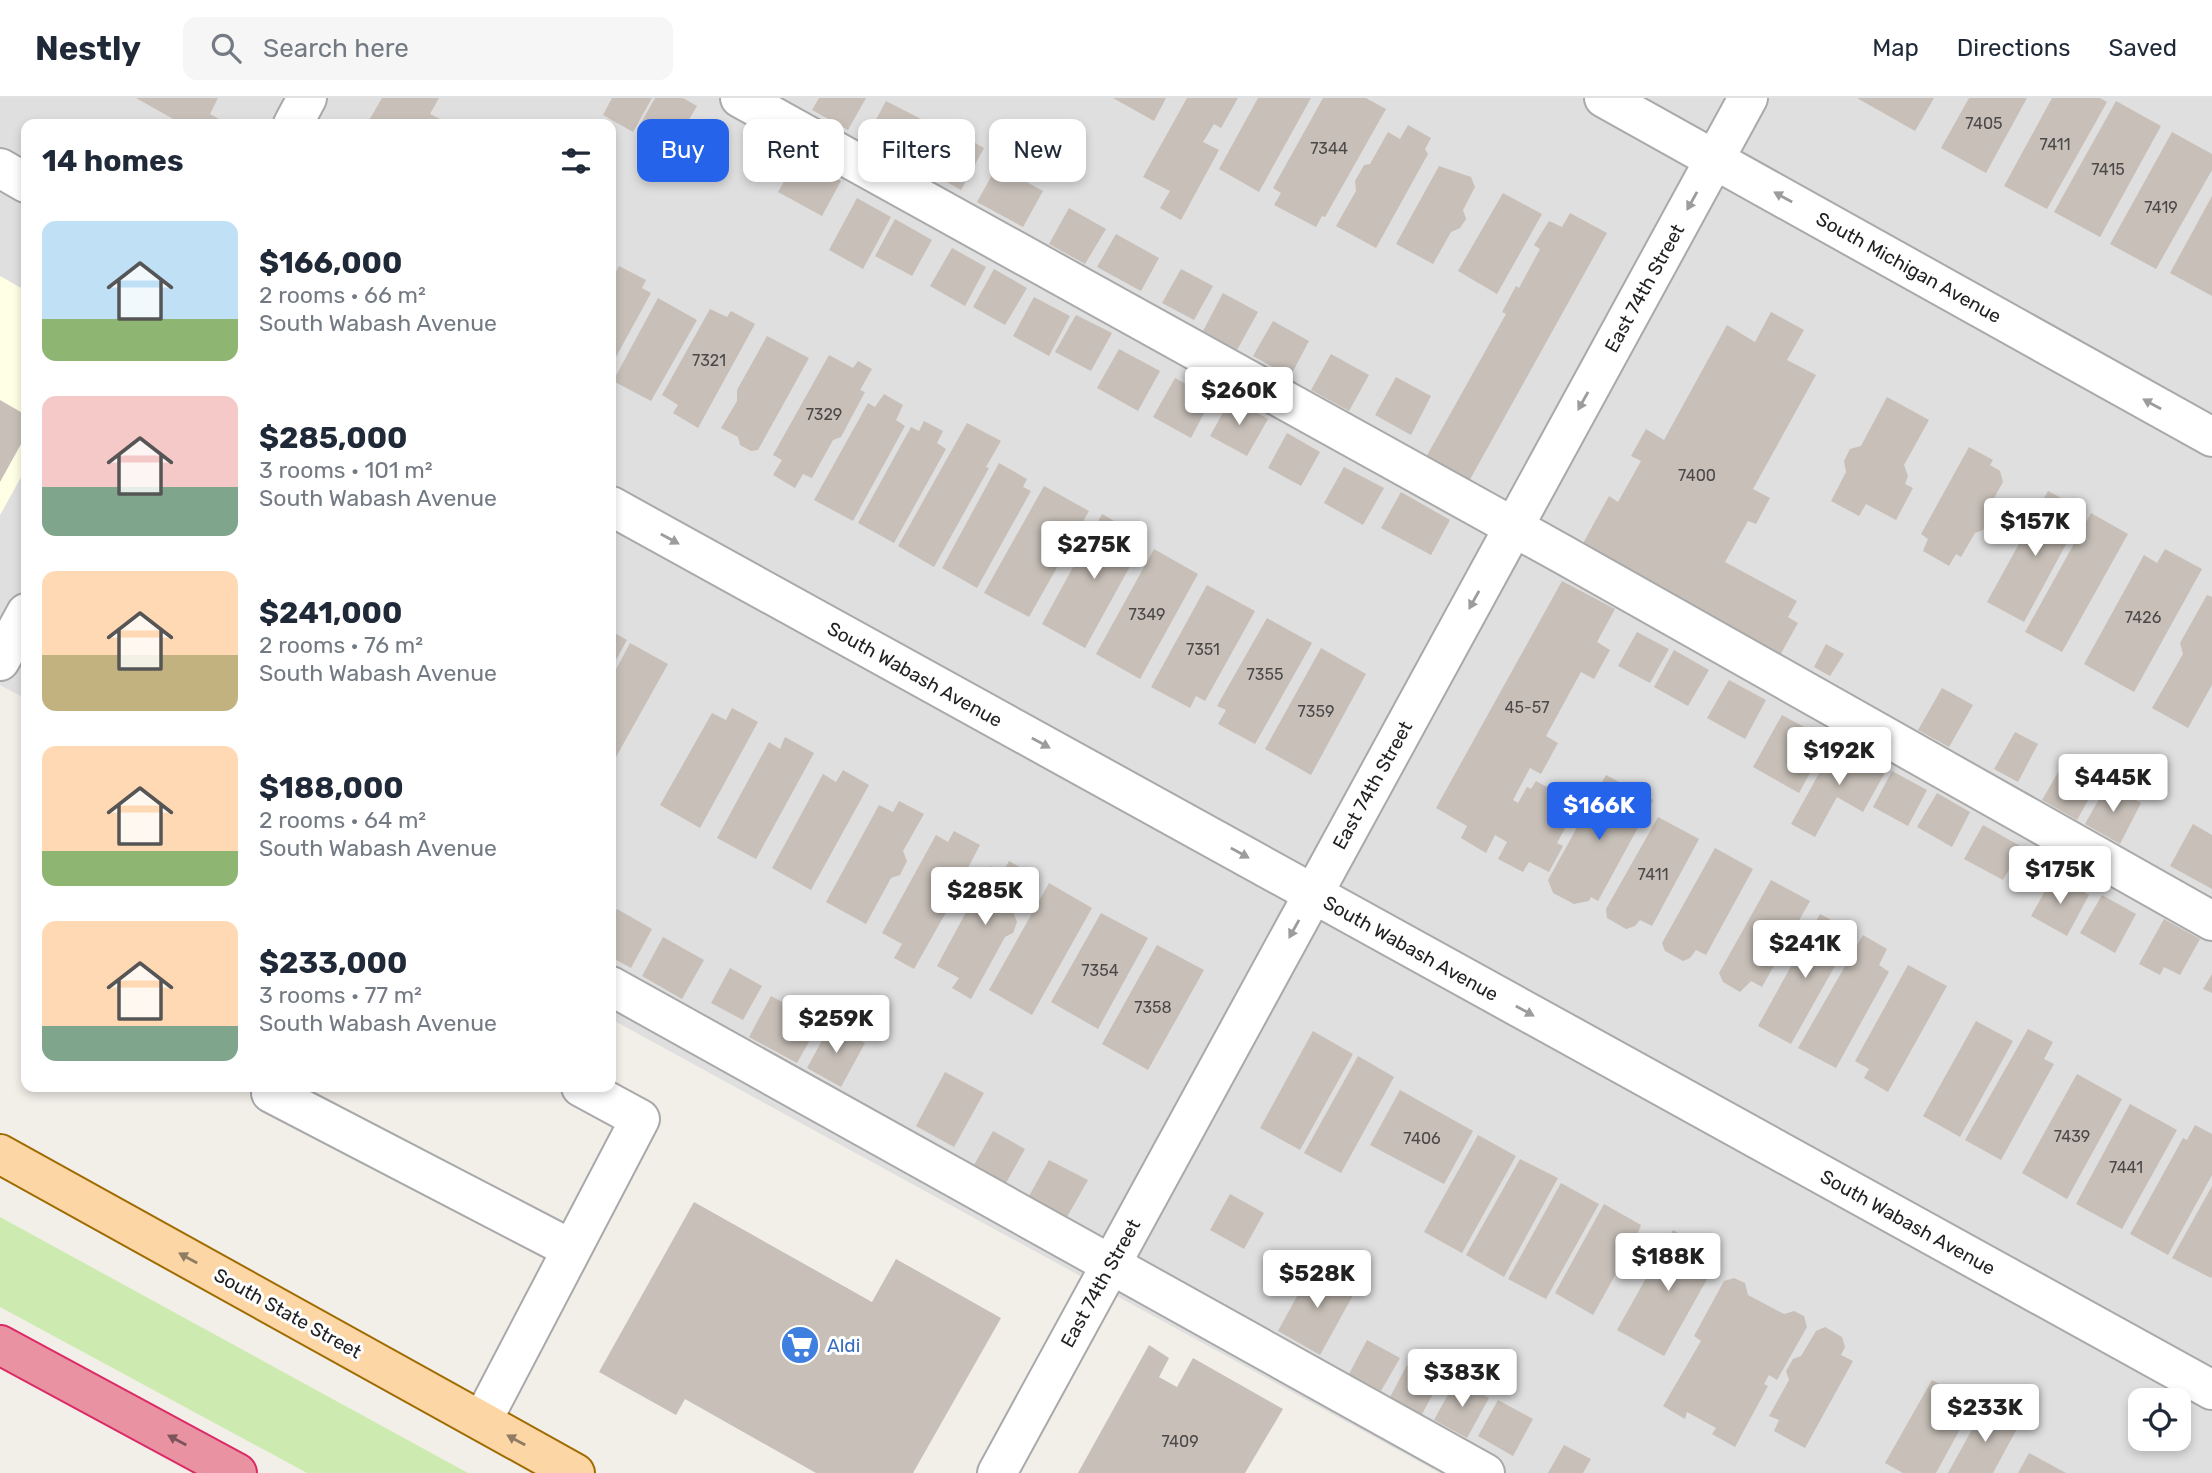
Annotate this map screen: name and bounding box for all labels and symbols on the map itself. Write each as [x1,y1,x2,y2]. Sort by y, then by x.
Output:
house number: 7405 [1965,114,2003,133]
house number: 7411 [2040,135,2070,154]
house number: 7344 [1310,139,1348,158]
house number: 7415 [2091,160,2125,179]
one-way arrow [1686,191,1698,211]
one-way arrow [1774,191,1793,203]
house number: 7419 [2144,198,2178,217]
street label: South Michigan Avenue [1812,207,2005,328]
street label: East 74th Street [1600,220,1689,356]
house number: 7321 [692,351,726,370]
pin: $260K [1190,368,1288,427]
one-way arrow [1577,391,1589,410]
one-way arrow [2143,398,2162,410]
house number: 7329 [806,405,842,424]
house number: 7400 [1678,466,1716,485]
pin: $157K [1986,498,2084,558]
pin: $275K [1045,522,1143,581]
one-way arrow [661,532,681,544]
one-way arrow [1468,590,1480,610]
house number: 7349 [1128,605,1166,624]
house number: 7426 [2125,608,2162,627]
street label: South Wabash Avenue [823,617,1006,732]
house number: 7351 [1186,640,1220,659]
house number: 7355 [1247,665,1283,684]
house number: 45-57 [1505,698,1549,717]
house number: 7359 [1298,702,1334,721]
street label: East 74th Street [1328,717,1417,853]
pin: $192K [1790,728,1888,787]
one-way arrow [1031,737,1051,749]
pin: $445K [2064,754,2162,814]
pin: $166K [1550,782,1648,842]
pin: $175K [2011,846,2109,906]
one-way arrow [1231,847,1250,859]
house number: 7411 [1638,865,1668,884]
pin: $285K [936,868,1034,927]
street label: South Wabash Avenue [1319,891,1502,1006]
one-way arrow [1288,919,1300,939]
pin: $241K [1756,920,1854,980]
house number: 7354 [1081,961,1119,980]
pin: $259K [787,996,885,1055]
house number: 7358 [1134,998,1172,1017]
one-way arrow [1516,1005,1535,1017]
house number: 7439 [2054,1127,2090,1146]
house number: 7406 [1403,1129,1441,1148]
house number: 7441 [2109,1158,2143,1177]
street label: South Wabash Avenue [1816,1165,1999,1280]
street label: East 74th Street [1056,1215,1145,1351]
pin: $188K [1619,1234,1717,1293]
pin: $528K [1268,1250,1366,1310]
one-way arrow [178,1252,198,1264]
street label: South State Street [210,1263,366,1364]
supermarket icon: Aldi [779,1324,821,1366]
place label: Aldi [827,1334,860,1357]
pin: $383K [1413,1350,1511,1409]
pin: $233K [1936,1384,2034,1444]
house number: 7409 [1161,1432,1199,1451]
one-way arrow [506,1434,525,1446]
one-way arrow [166,1435,186,1447]

